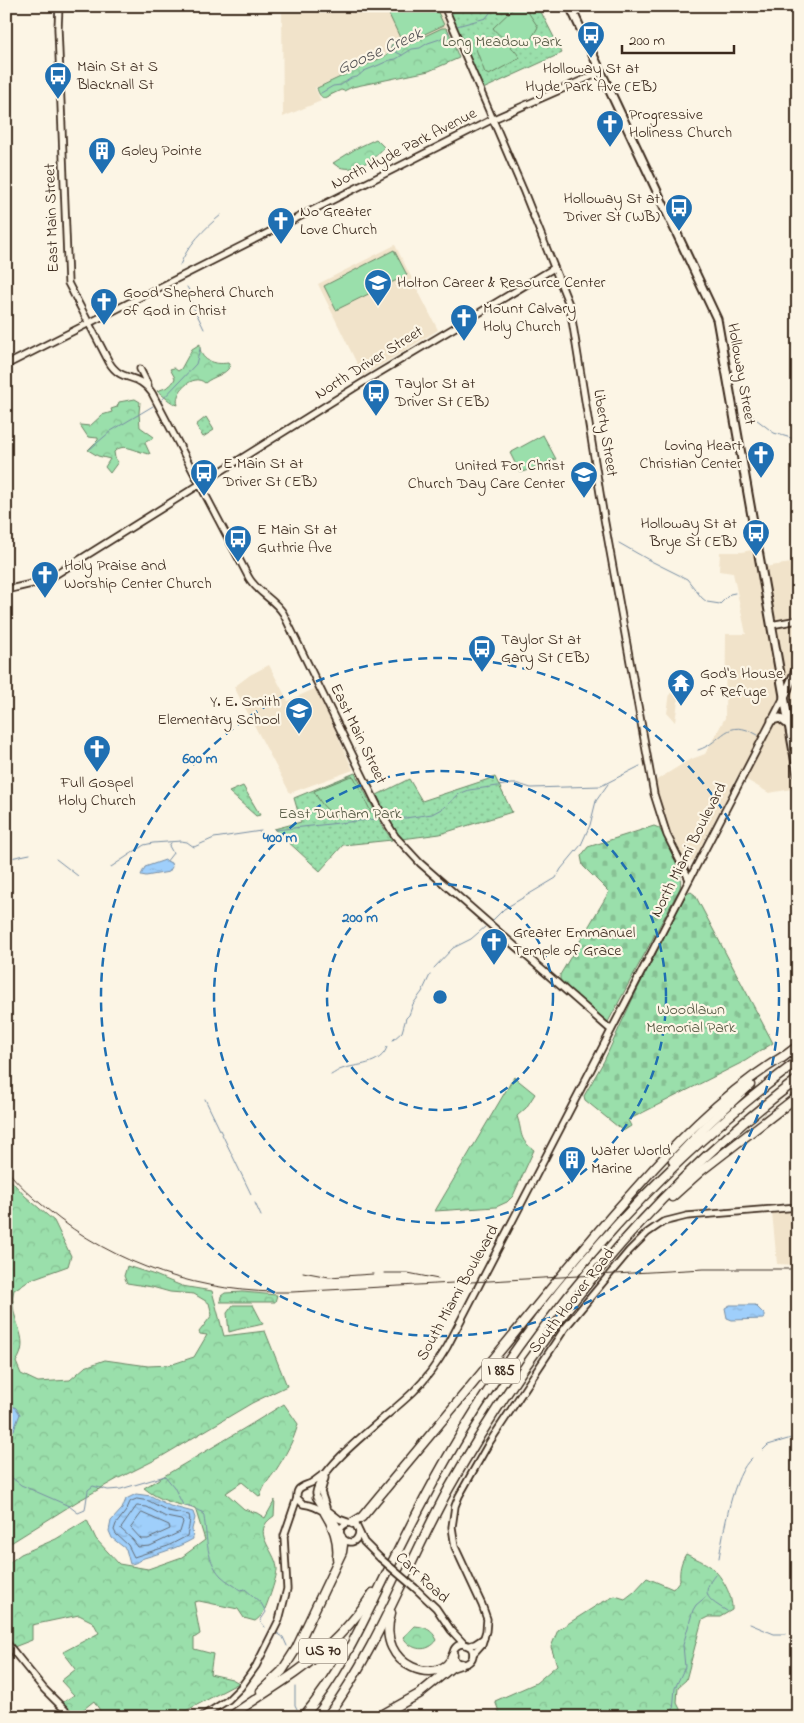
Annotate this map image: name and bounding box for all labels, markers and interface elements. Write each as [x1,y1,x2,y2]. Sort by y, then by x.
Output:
bus stop icon: Holloway St at Hyde Park Ave (EB) [576,20,606,59]
water label: Goose Creek [333,21,428,82]
scale bar [622,22,734,54]
park label: Long Meadow Park [442,30,563,54]
text: 200 m [629,30,665,52]
place label: Main St at S Blacknall St [76,55,158,97]
place label: Holloway St at Hyde Park Ave (EB) [525,57,657,99]
bus stop icon: Main St at S Blacknall St [43,61,73,100]
street label: North Hyde Park Avenue [327,101,482,196]
place label: Progressive Holiness Church [629,103,732,145]
church icon: Progressive Holiness Church [595,109,625,148]
building icon: Goley Pointe [87,136,117,175]
place label: Goley Pointe [121,139,202,163]
street label: East Main Street [38,162,66,273]
place label: Holloway St at Driver St (WB) [562,187,661,229]
bus stop icon: Holloway St at Driver St (WB) [664,193,694,232]
place label: No Greater Love Church [300,200,377,242]
church icon: No Greater Love Church [266,206,296,245]
school or university icon: Holton Career & Resource Center [363,268,393,307]
place label: Holton Career & Resource Center [397,271,606,295]
place label: Good Shepherd Church of God in Christ [123,281,274,323]
church icon: Good Shepherd Church of God in Christ [89,287,119,326]
place label: Mount Calvary Holy Church [483,297,576,339]
church icon: Mount Calvary Holy Church [449,303,479,342]
street label: North Driver Street [310,320,428,406]
street label: Holloway Street [720,321,762,428]
place label: Taylor St at Driver St (EB) [394,372,489,414]
bus stop icon: Taylor St at Driver St (EB) [361,378,391,417]
street label: Liberty Street [586,388,624,479]
place label: Loving Heart Christian Center [640,434,743,476]
church icon: Loving Heart Christian Center [746,440,776,479]
place label: E Main St at Driver St (EB) [222,452,317,494]
place label: United For Christ Church Day Care Center [408,454,566,496]
bus stop icon: E Main St at Driver St (EB) [189,458,219,497]
school or university icon: United For Christ Church Day Care Center [569,460,599,499]
place label: Holloway St at Brye St (EB) [640,512,738,554]
place label: E Main St at Guthrie Ave [257,518,338,560]
bus stop icon: Holloway St at Brye St (EB) [741,518,771,557]
bus stop icon: E Main St at Guthrie Ave [223,524,253,563]
place label: Holy Praise and Worship Center Church [64,554,212,596]
church icon: Holy Praise and Worship Center Church [30,560,60,599]
place label: Taylor St at Gary St (EB) [501,628,589,670]
bus stop icon: Taylor St at Gary St (EB) [467,634,497,673]
place label: God's House of Refuge [700,662,784,704]
temple icon: God's House of Refuge [666,668,696,707]
street label: East Main Street [323,680,393,789]
place label: Y. E. Smith Elementary School [157,690,280,732]
school or university icon: Y. E. Smith Elementary School [284,696,314,735]
church icon: Full Gospel Holy Church [82,734,112,773]
text: 600 m [182,748,218,770]
place label: Full Gospel Holy Church [58,771,136,813]
street label: North Miami Boulevard [645,778,733,922]
park label: East Durham Park [278,802,403,826]
text: 400 m [262,827,298,849]
text: 200 m [341,907,378,929]
place label: Greater Emmanuel Temple of Grace [513,921,636,963]
church icon: Greater Emmanuel Temple of Grace [479,927,509,966]
centre of rings [431,988,449,1006]
park label: Woodlawn Memorial Park [646,998,737,1040]
place label: Water World Marine [591,1139,671,1181]
building icon: Water World Marine [557,1145,587,1184]
street label: South Miami Boulevard [411,1221,505,1365]
street label: South Hoover Road [523,1243,621,1359]
road number: I 885 [482,1358,520,1384]
street label: Carr Road [390,1547,454,1609]
road number: US 70 [299,1638,347,1664]

